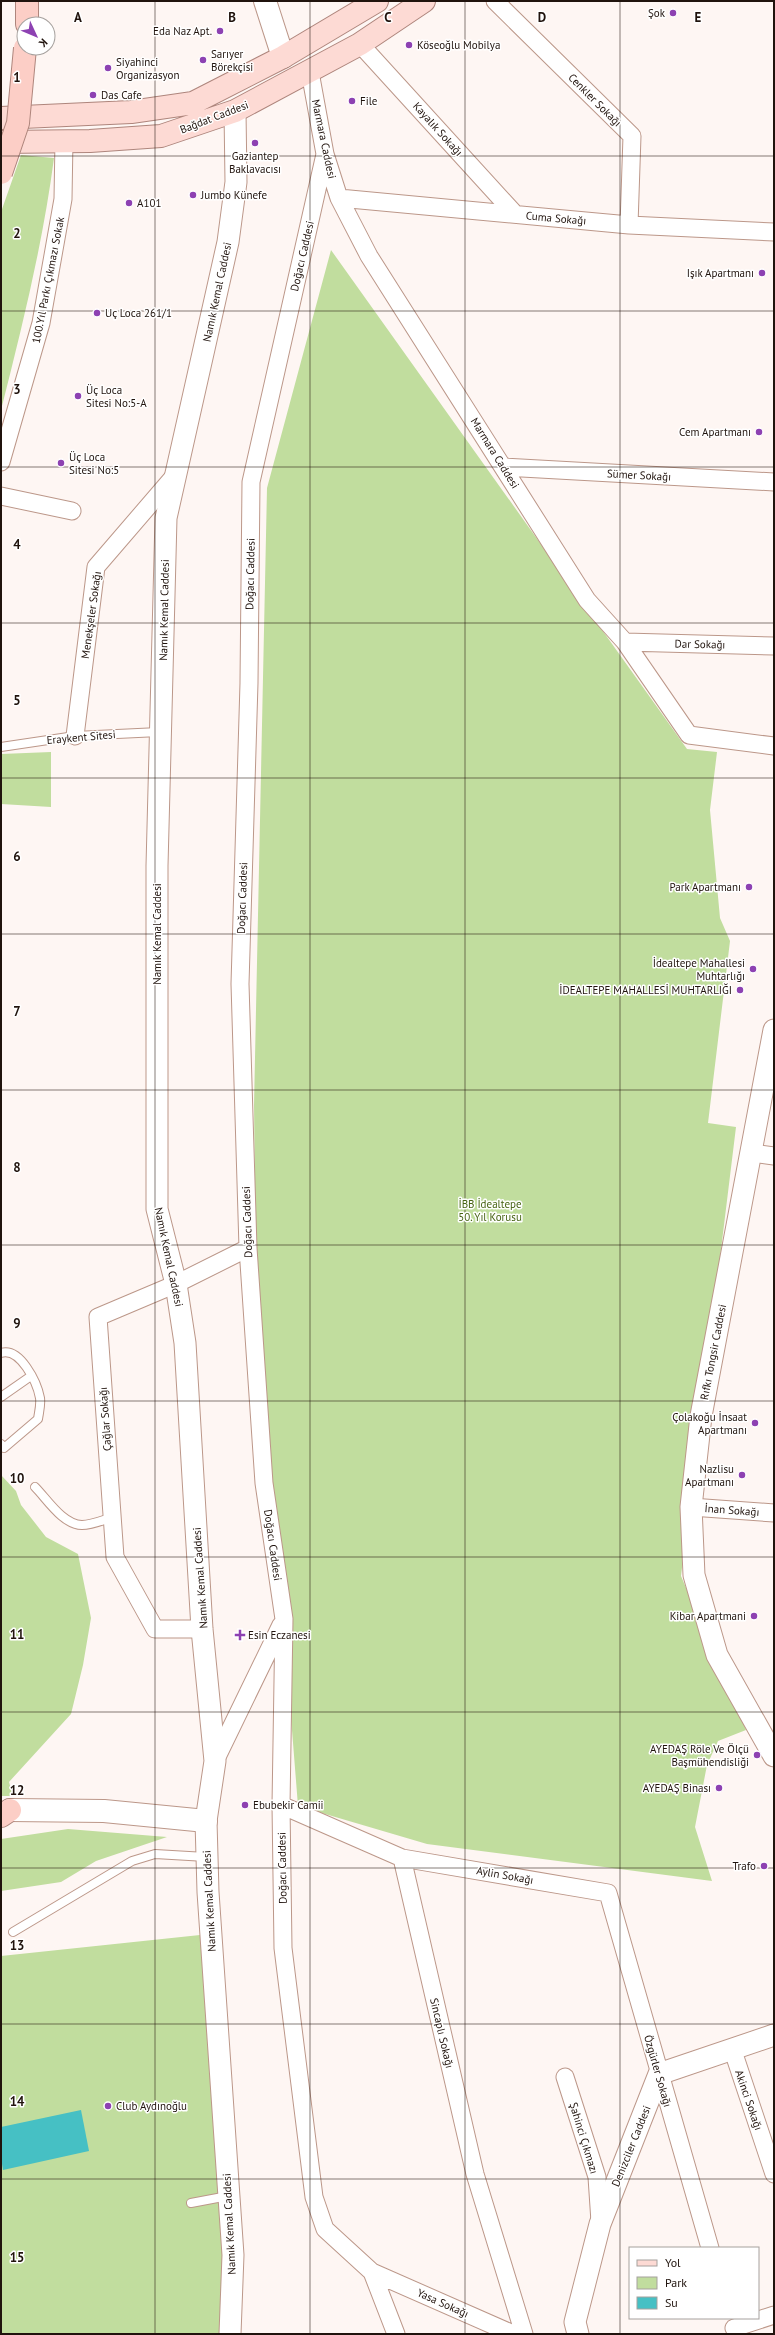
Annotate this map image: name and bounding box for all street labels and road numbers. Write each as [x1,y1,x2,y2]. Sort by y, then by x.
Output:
street label: Cenkler Sokağı [565,70,625,130]
street label: Bağdat Caddesi [178,97,250,137]
street label: Marmara Caddesi [309,98,339,180]
street label: Kayalık Sokağı [410,99,466,159]
street label: Cuma Sokağı [525,208,587,228]
street label: 100.Yıl Parkı Çıkmazı Sokak [29,215,67,345]
street label: Doğacı Caddesi [287,219,317,293]
street label: Namık Kemal Caddesi [200,241,234,343]
street label: Marmara Caddesi [468,415,522,491]
street label: Sümer Sokağı [607,466,671,484]
street label: Doğacı Caddesi [242,538,258,610]
street label: Namık Kemal Caddesi [156,559,172,661]
street label: Menekşeler Sokağı [78,570,104,660]
street label: Dar Sokağı [675,637,725,651]
street label: Eraykent Sitesi [46,727,116,747]
street label: Doğacı Caddesi [234,862,250,934]
street label: Namık Kemal Caddesi [150,883,164,985]
street label: Doğacı Caddesi [239,1186,255,1258]
street label: Namık Kemal Caddesi [152,1206,186,1308]
street label: Rıfkı Tongsir Caddesi [697,1303,729,1401]
street label: Çağlar Sokağı [96,1387,114,1451]
street label: İnan Sokağı [704,1501,760,1519]
street label: Doğacı Caddesi [261,1508,285,1582]
street label: Namık Kemal Caddesi [189,1527,211,1629]
street label: Doğacı Caddesi [274,1832,290,1904]
street label: Namık Kemal Caddesi [199,1850,219,1952]
street label: Aylin Sokağı [475,1863,535,1887]
street label: Sincaplı Sokağı [427,1997,457,2069]
street label: Özgürler Sokağı [641,2033,675,2109]
street label: Akinci Sokağı [732,2068,766,2132]
street label: Şahinci Çıkmazı [567,2101,601,2175]
street label: Denizciler Caddesi [608,2103,654,2189]
street label: Namık Kemal Caddesi [219,2173,239,2275]
street label: Yasa Sokağı [415,2285,471,2321]

